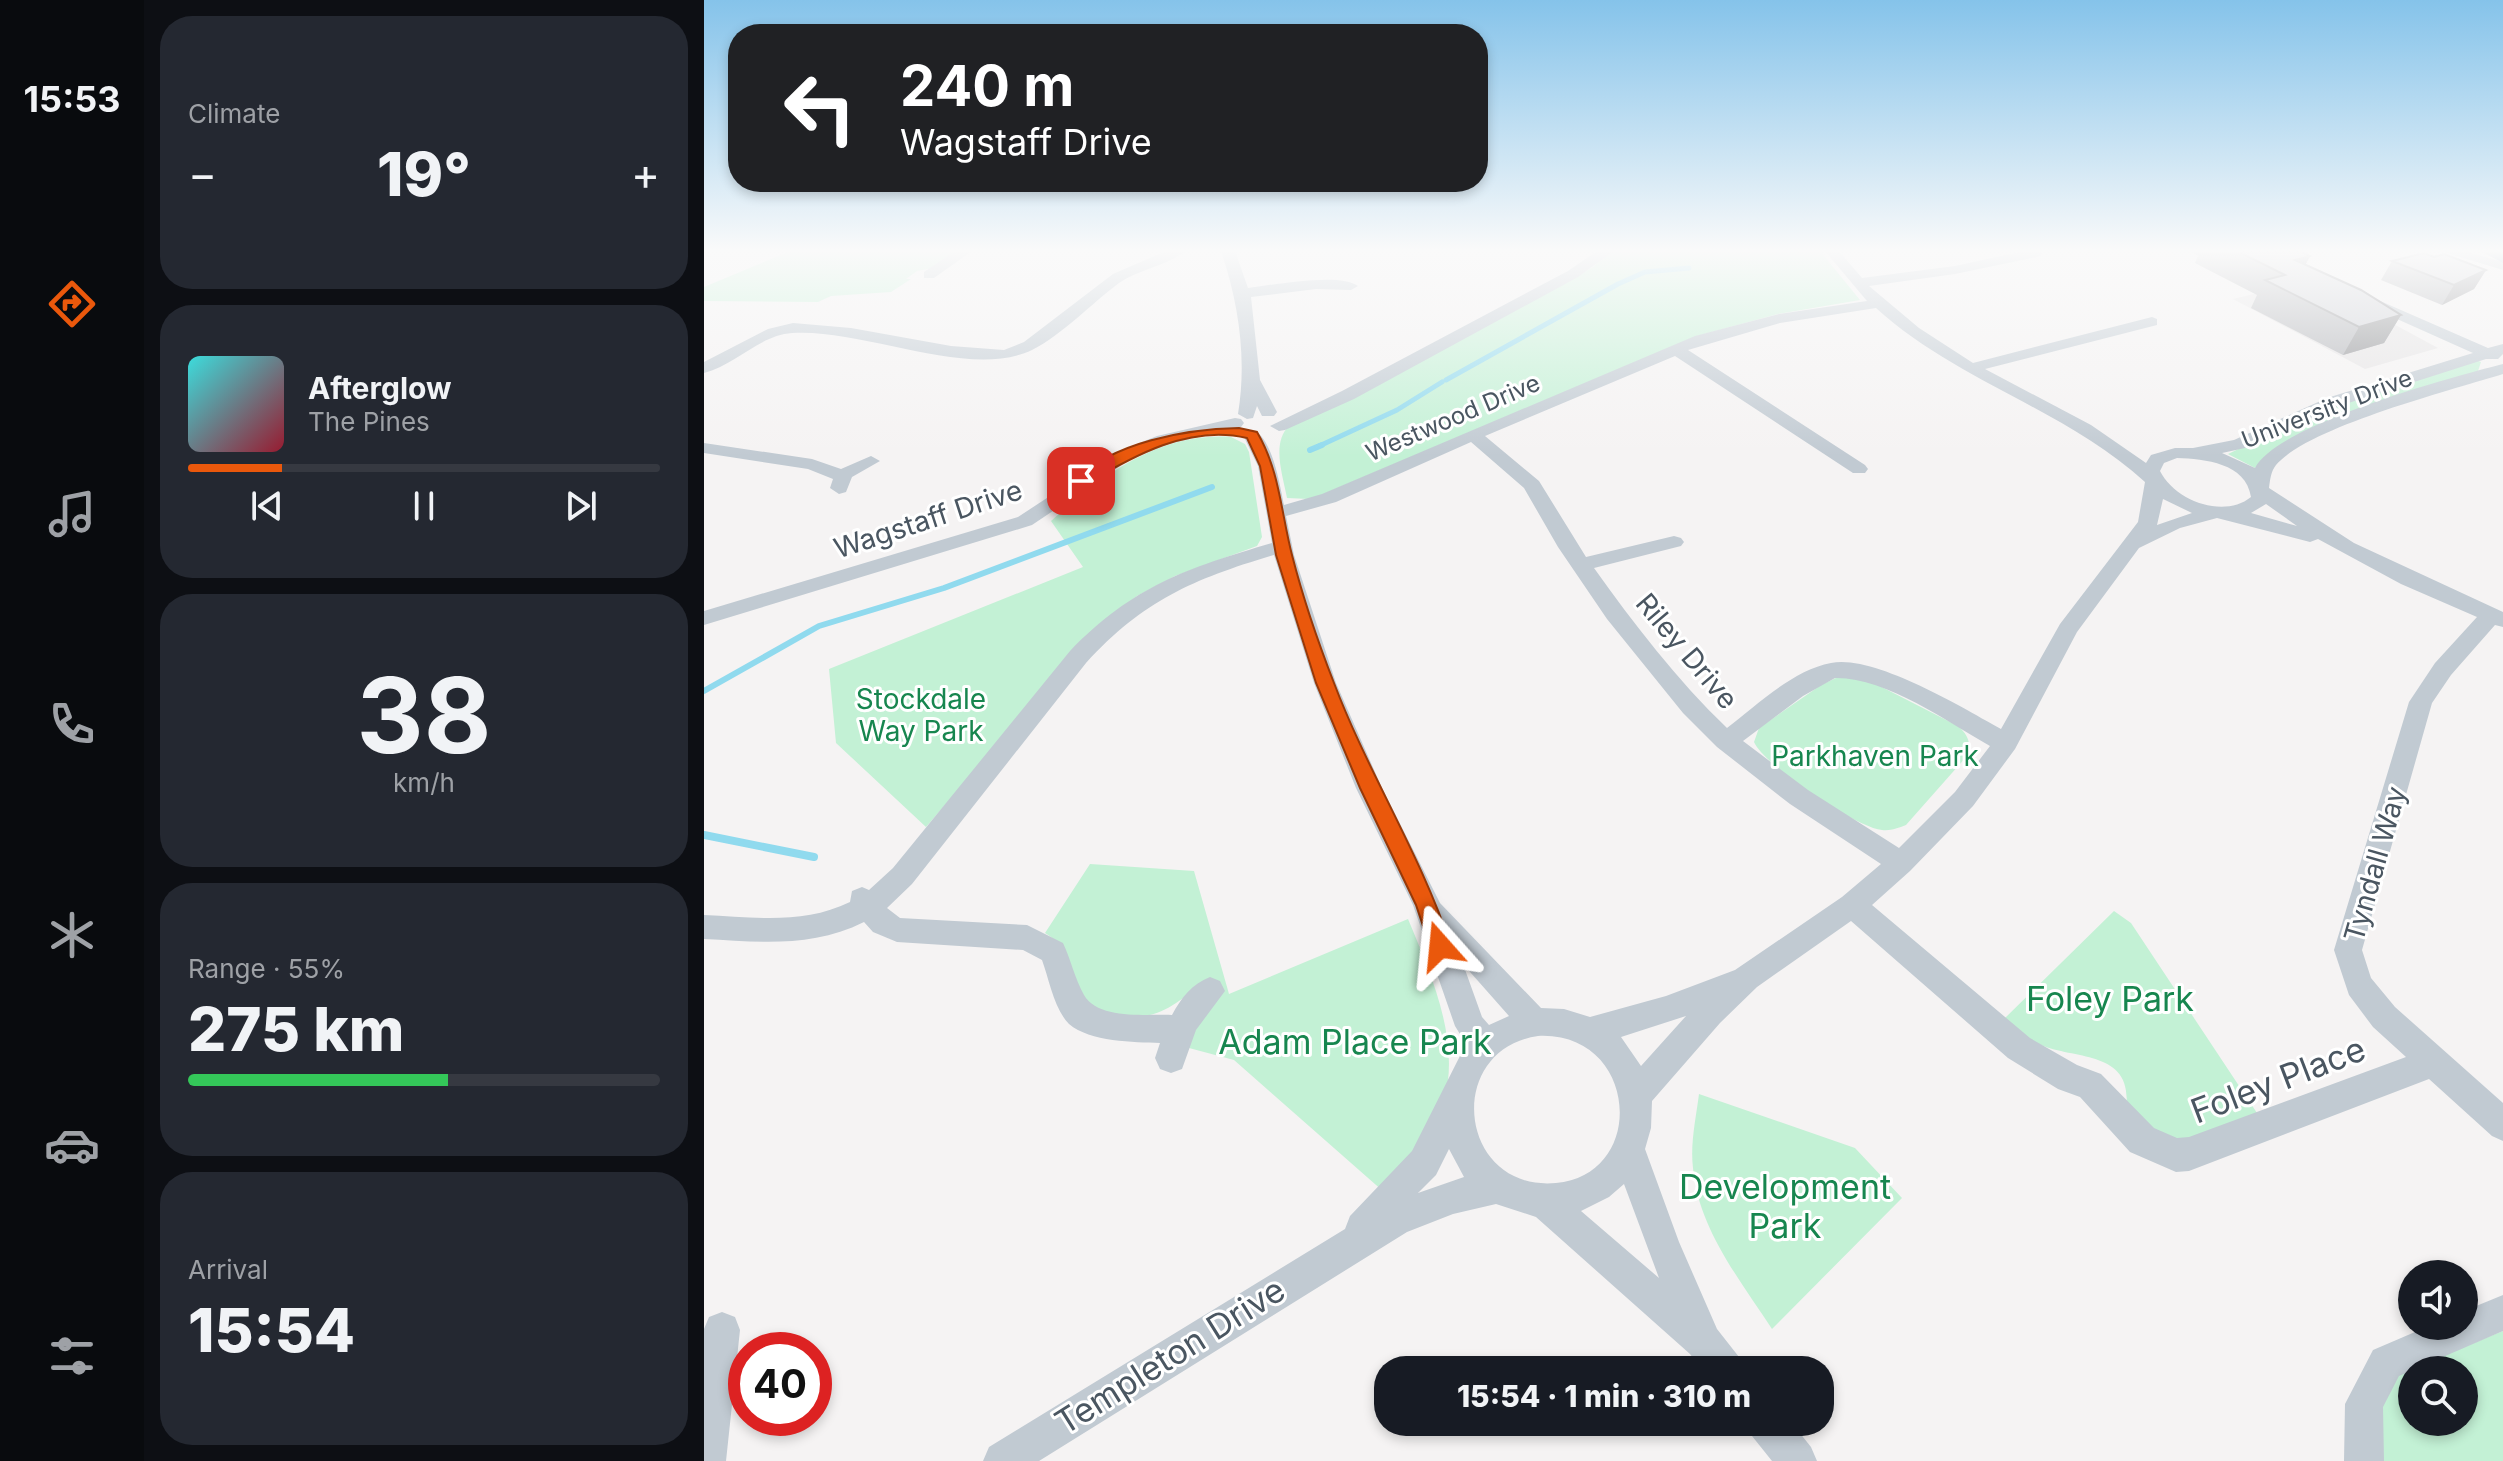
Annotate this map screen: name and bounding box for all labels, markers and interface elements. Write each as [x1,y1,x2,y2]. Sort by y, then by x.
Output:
text: 240 m [900,52,1074,120]
icon: left [768,56,872,160]
text: 15:53 [24,77,120,121]
text: Climate [188,98,280,129]
text: Wagstaff Drive [900,120,1152,164]
text: 19° [377,138,471,210]
text: − [188,147,217,201]
text: + [631,147,660,201]
icon: directions [44,276,100,332]
street label: University Drive [2237,363,2416,454]
street label: Westwood Drive [1361,368,1544,467]
text: Afterglow [308,370,452,406]
text: The Pines [308,406,430,437]
pin [1047,447,1115,515]
icon: arrive [1059,459,1103,503]
street label: Wagstaff Drive [830,473,1026,565]
icon: previous [245,484,289,528]
icon: pause [402,484,446,528]
icon: next [559,484,603,528]
icon: music [44,486,100,542]
street label: Riley Drive [1629,586,1745,716]
text: 38 [357,652,491,778]
park label: Stockdale Way Park [856,682,986,748]
icon: phone [44,696,100,752]
park label: Parkhaven Park [1771,739,1979,773]
text: km/h [393,767,455,798]
street label: Tyndall Way [2337,782,2413,946]
position arrow [1398,904,1482,988]
icon: climate [44,907,100,963]
text: Range · 55% [188,953,345,984]
park label: Foley Park [2026,978,2194,1019]
text: 275 km [188,993,404,1065]
park label: Adam Place Park [1218,1021,1492,1062]
street label: Foley Place [2185,1028,2371,1132]
icon: car [44,1117,100,1173]
park label: Development Park [1679,1166,1891,1246]
text: Arrival [188,1254,268,1285]
map controls [2398,1260,2478,1436]
button: sound [2398,1260,2478,1340]
street label: Templeton Drive [1047,1269,1292,1443]
text: 15:54 [188,1294,355,1366]
icon: filters [44,1328,100,1384]
speed limit sign: 40 [728,1332,832,1436]
button: search [2398,1356,2478,1436]
text: 15:54 · 1 min · 310 m [1457,1378,1751,1414]

